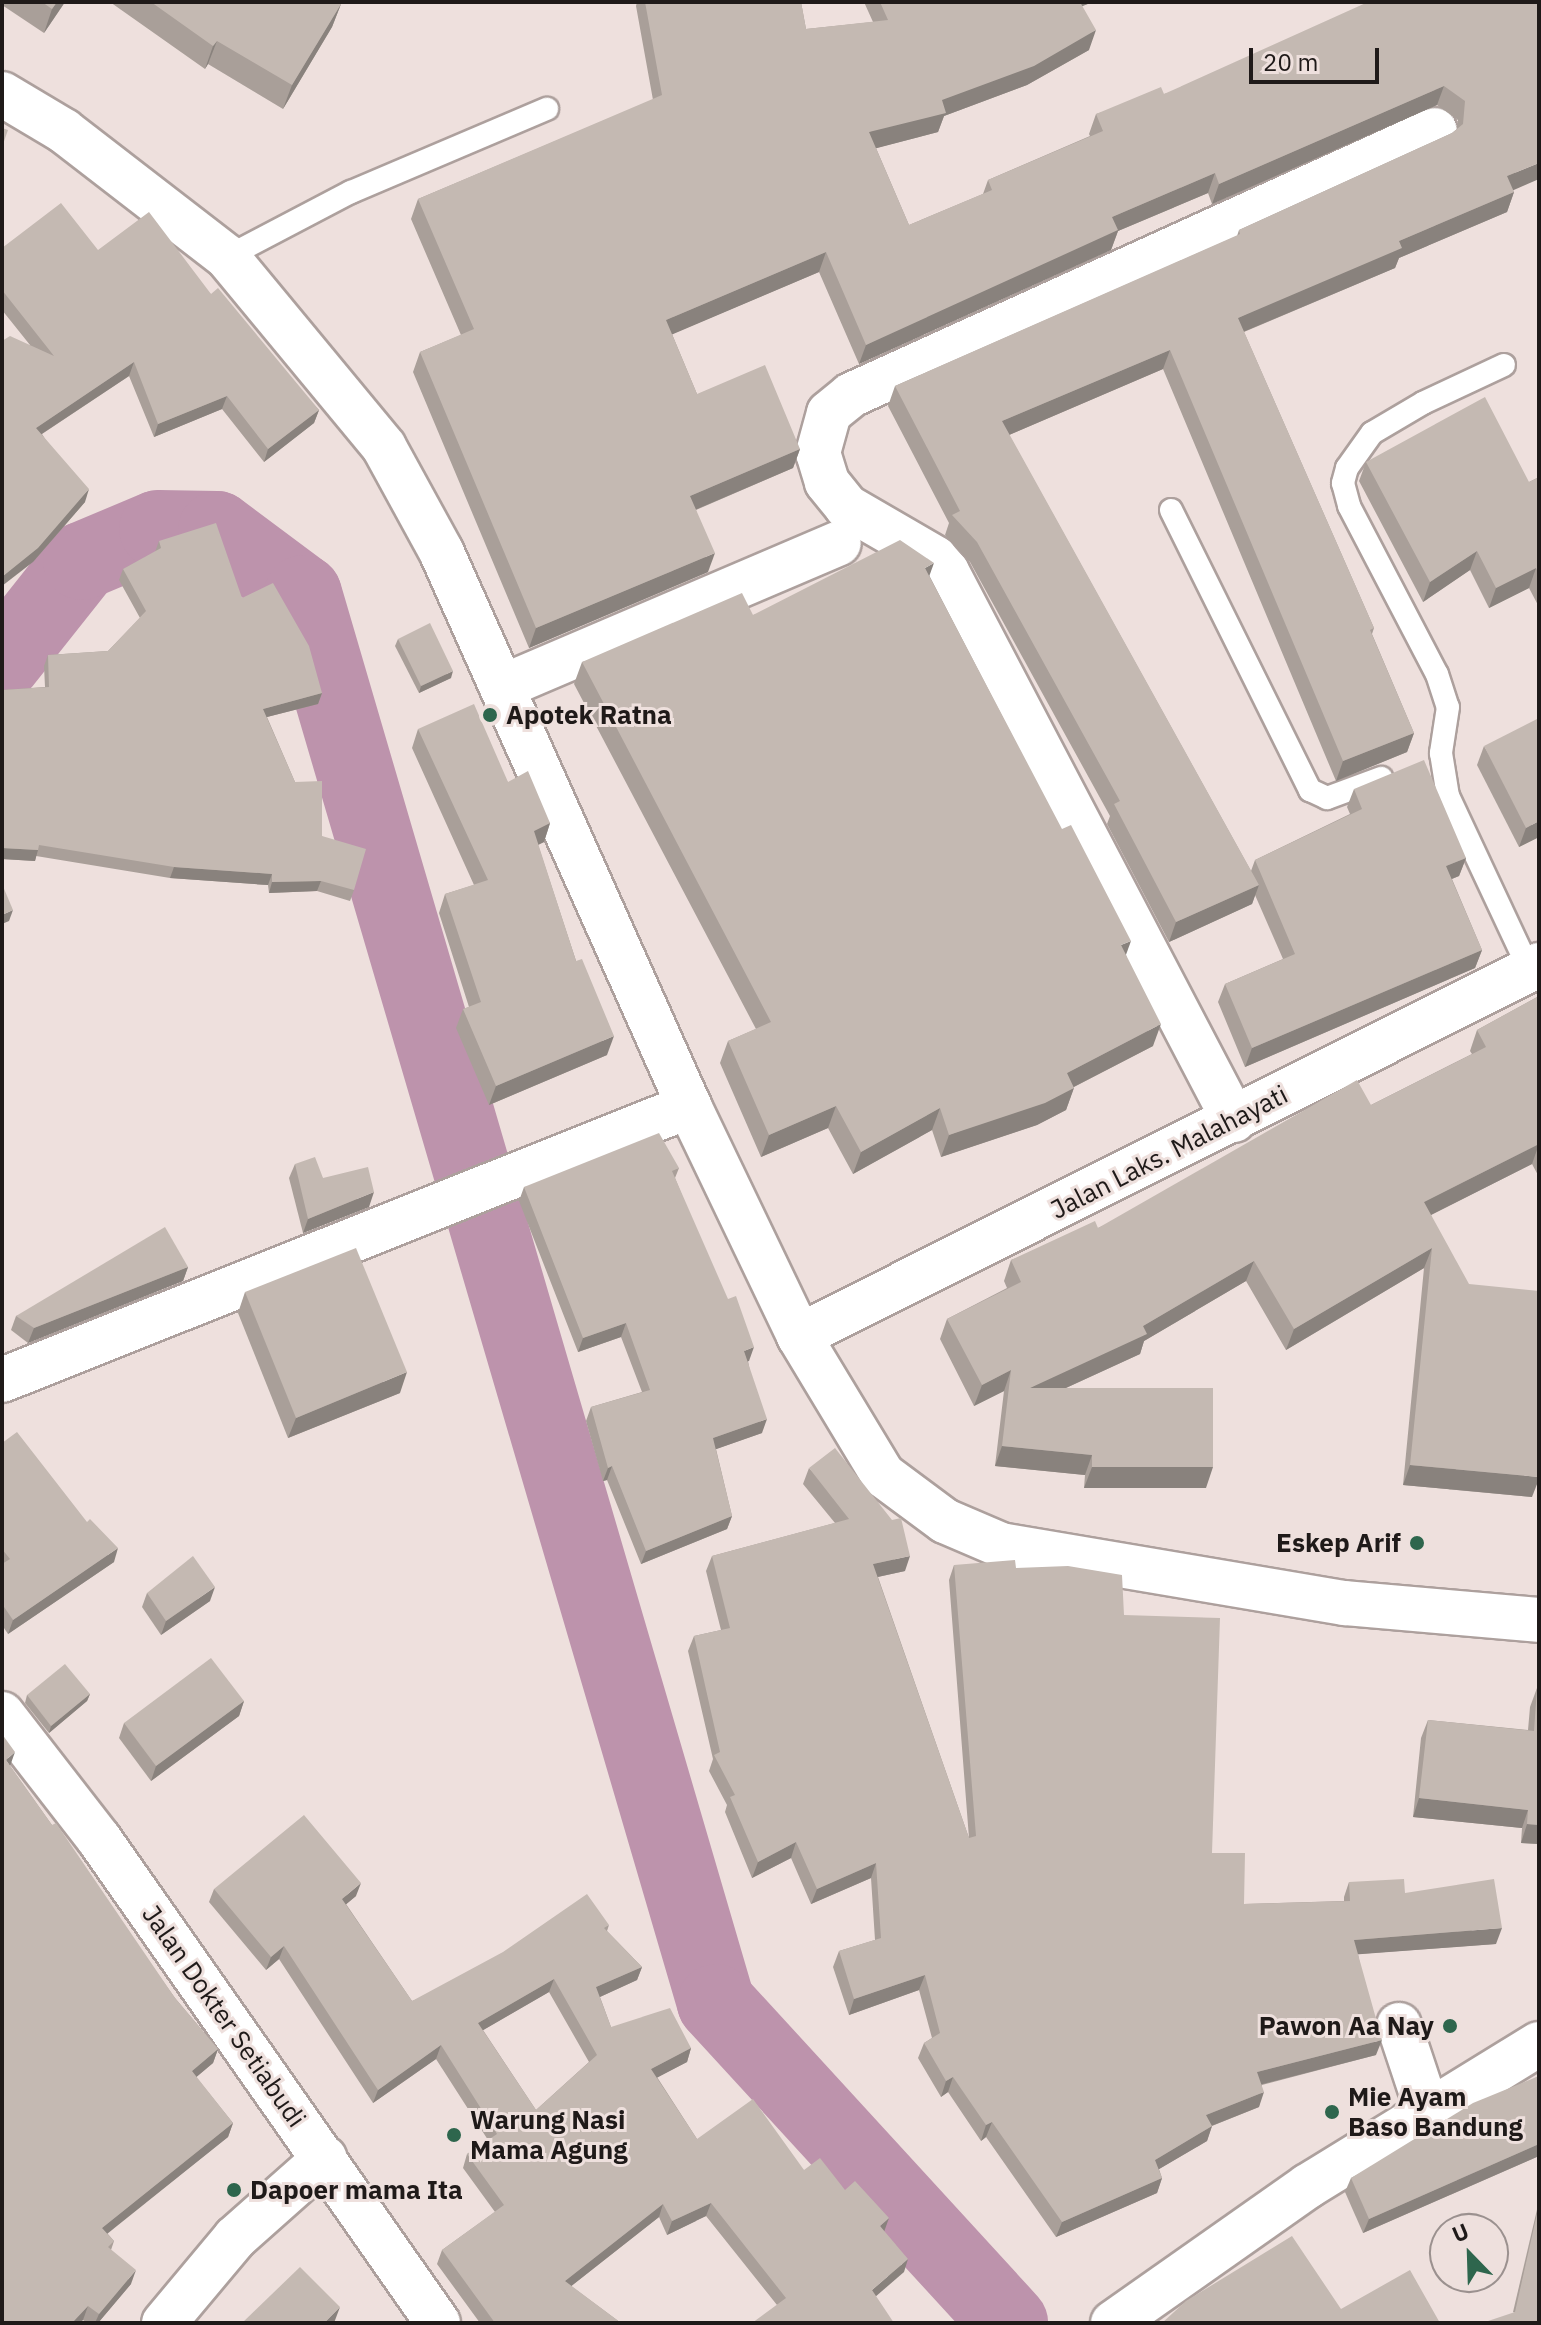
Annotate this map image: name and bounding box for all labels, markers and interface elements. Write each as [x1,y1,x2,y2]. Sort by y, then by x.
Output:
scale bar [1253,32,1383,82]
text: 20 m [1263,46,1318,78]
place label: Apotek Ratna [506,699,672,731]
marker: Apotek Ratna [481,706,499,724]
street label: Jalan Laks. Malahayati [1045,1079,1293,1225]
place label: Eskep Arif [1276,1527,1401,1559]
marker: Eskep Arif [1408,1534,1426,1552]
street label: Jalan Dokter Setiabudi [136,1899,312,2133]
place label: Pawon Aa Nay [1259,2010,1434,2042]
marker: Pawon Aa Nay [1441,2017,1459,2035]
place label: Mie Ayam Baso Bandung [1348,2081,1523,2142]
marker: Mie Ayam Baso Bandung [1323,2103,1341,2121]
place label: Warung Nasi Mama Agung [470,2104,628,2166]
marker: Warung Nasi Mama Agung [445,2126,463,2144]
place label: Dapoer mama Ita [250,2174,463,2206]
marker: Dapoer mama Ita [225,2181,243,2199]
north arrow [1429,2213,1509,2293]
text: U [1448,2216,1473,2249]

